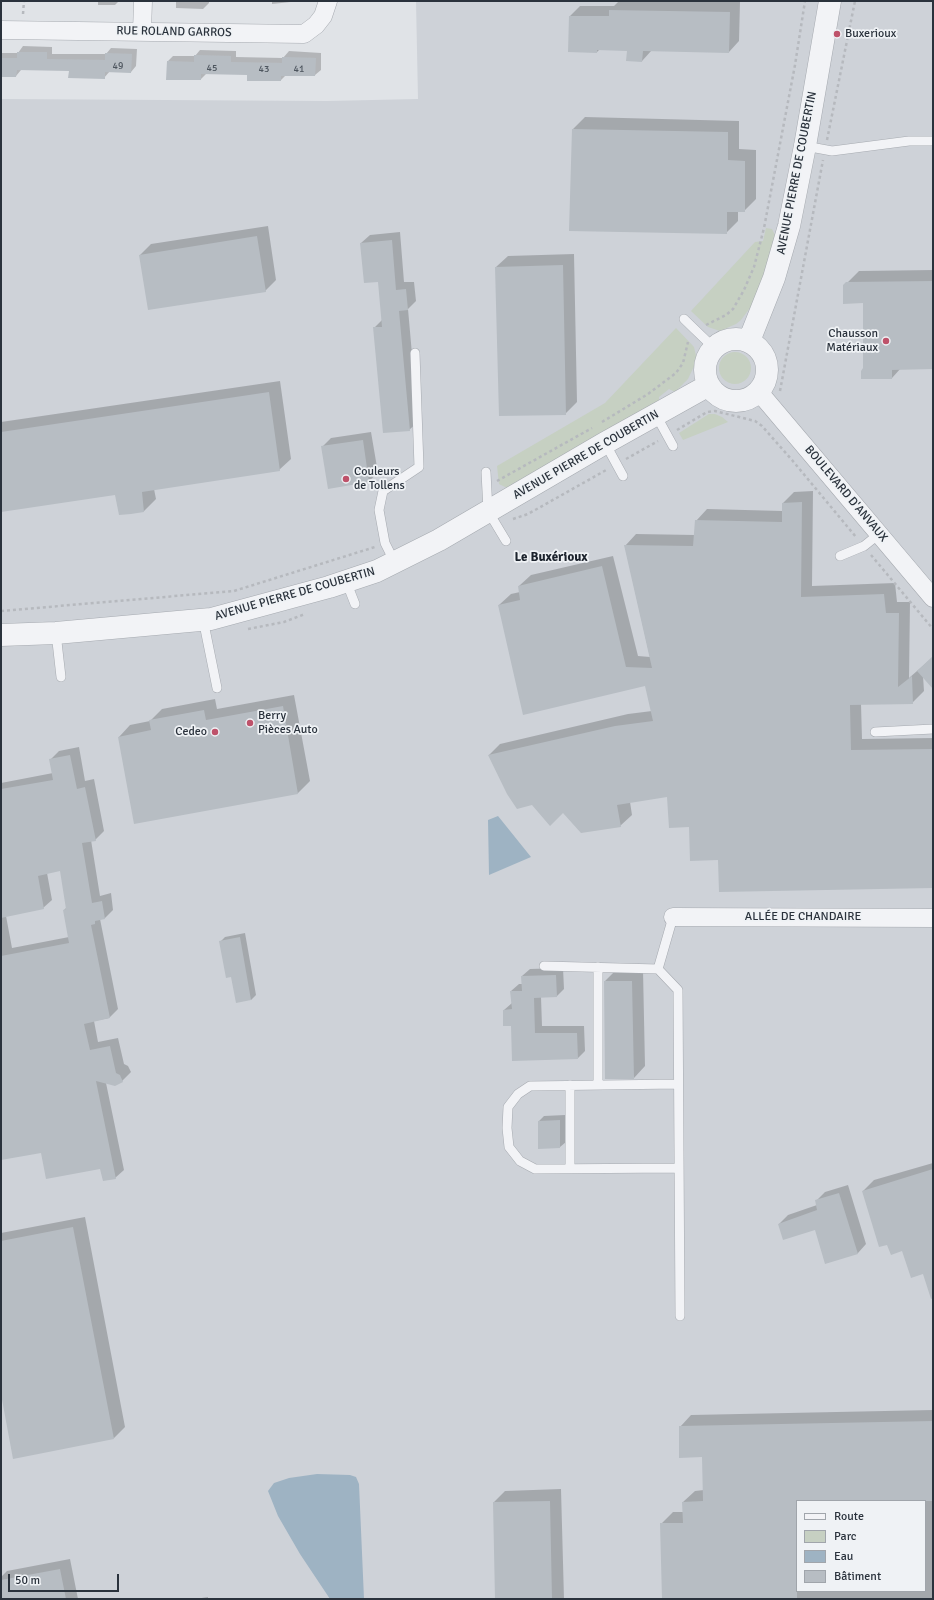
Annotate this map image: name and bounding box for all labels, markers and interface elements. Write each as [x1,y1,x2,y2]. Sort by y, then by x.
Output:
street label: RUE ROLAND GARROS [116,24,232,40]
place label: Buxerioux [845,27,896,41]
marker: Buxerioux [832,29,842,39]
house number: 49 [113,60,123,72]
house number: 45 [207,62,217,74]
house number: 43 [259,63,269,75]
house number: 41 [294,63,304,75]
street label: AVENUE PIERRE DE COUBERTIN [774,90,820,256]
place label: Chausson Matériaux [826,327,878,355]
marker: Chausson Matériaux [881,336,891,346]
street label: AVENUE PIERRE DE COUBERTIN [511,407,661,503]
street label: BOULEVARD D'ANVAUX [801,443,891,545]
place label: Couleurs de Tollens [354,465,405,493]
marker: Couleurs de Tollens [341,474,351,484]
district label: Le Buxérioux [514,550,588,566]
street label: AVENUE PIERRE DE COUBERTIN [213,564,377,624]
place label: Berry Pièces Auto [258,709,318,737]
marker: Berry Pièces Auto [245,718,255,728]
place label: Cedeo [175,725,207,739]
marker: Cedeo [210,727,220,737]
street label: ALLÉE DE CHANDAIRE [745,910,861,924]
legend [796,1500,926,1592]
text: Route [834,1509,864,1524]
text: Parc [834,1529,856,1544]
text: Eau [834,1549,853,1564]
scale bar [10,1566,121,1592]
text: Bâtiment [834,1569,881,1584]
text: 50 m [15,1573,40,1588]

